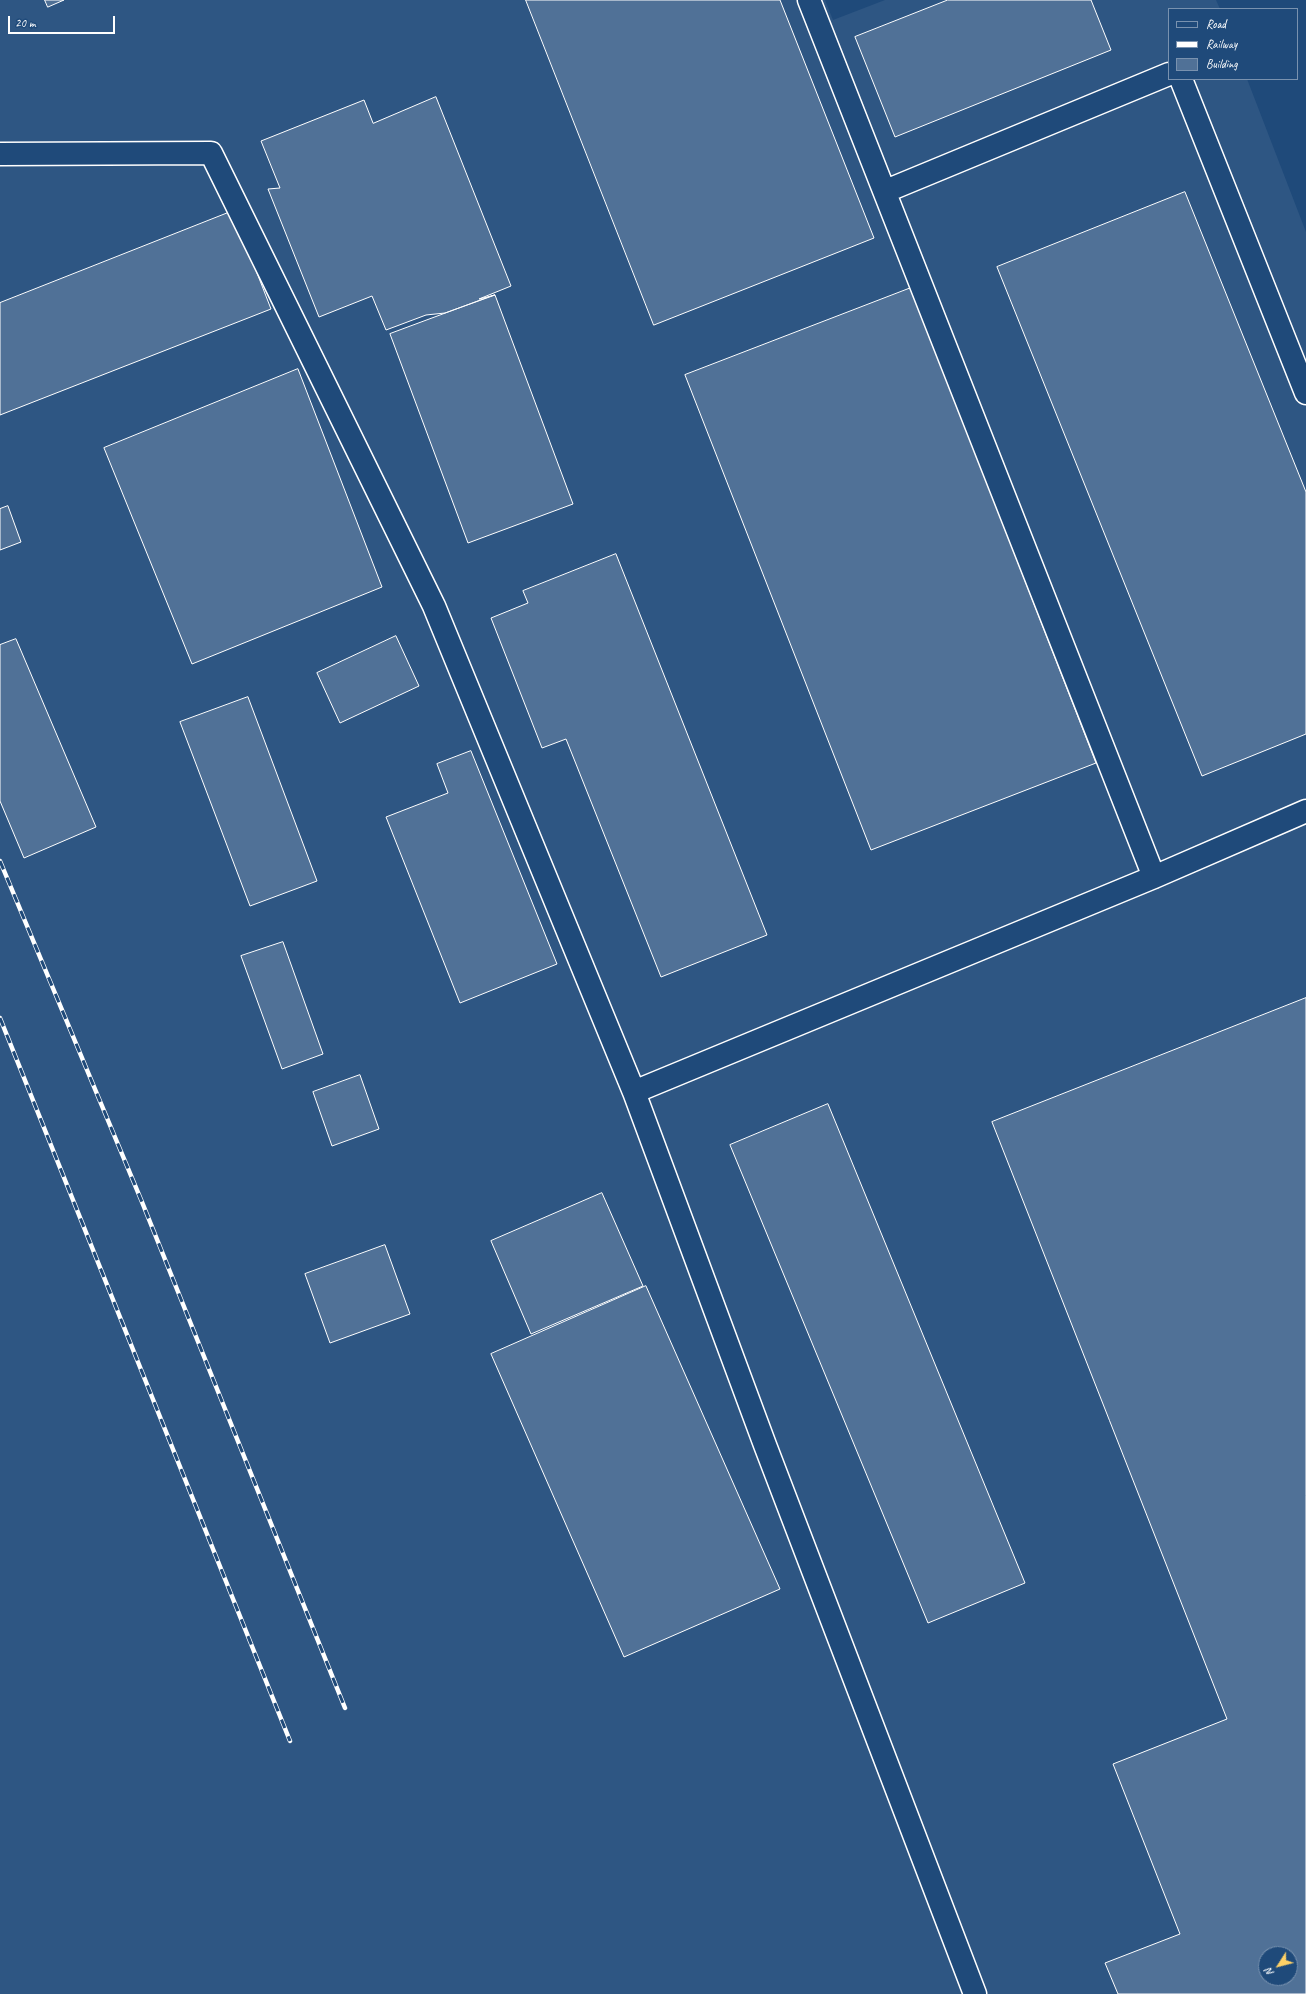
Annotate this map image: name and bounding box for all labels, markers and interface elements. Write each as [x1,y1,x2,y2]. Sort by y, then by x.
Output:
scale bar [10,8,117,34]
legend [1168,8,1298,80]
text: 20 m [15,15,35,31]
text: Road [1206,16,1226,32]
text: Railway [1206,36,1237,52]
text: Building [1206,56,1238,72]
north arrow [1258,1946,1298,1986]
text: N [1261,1966,1277,1979]

